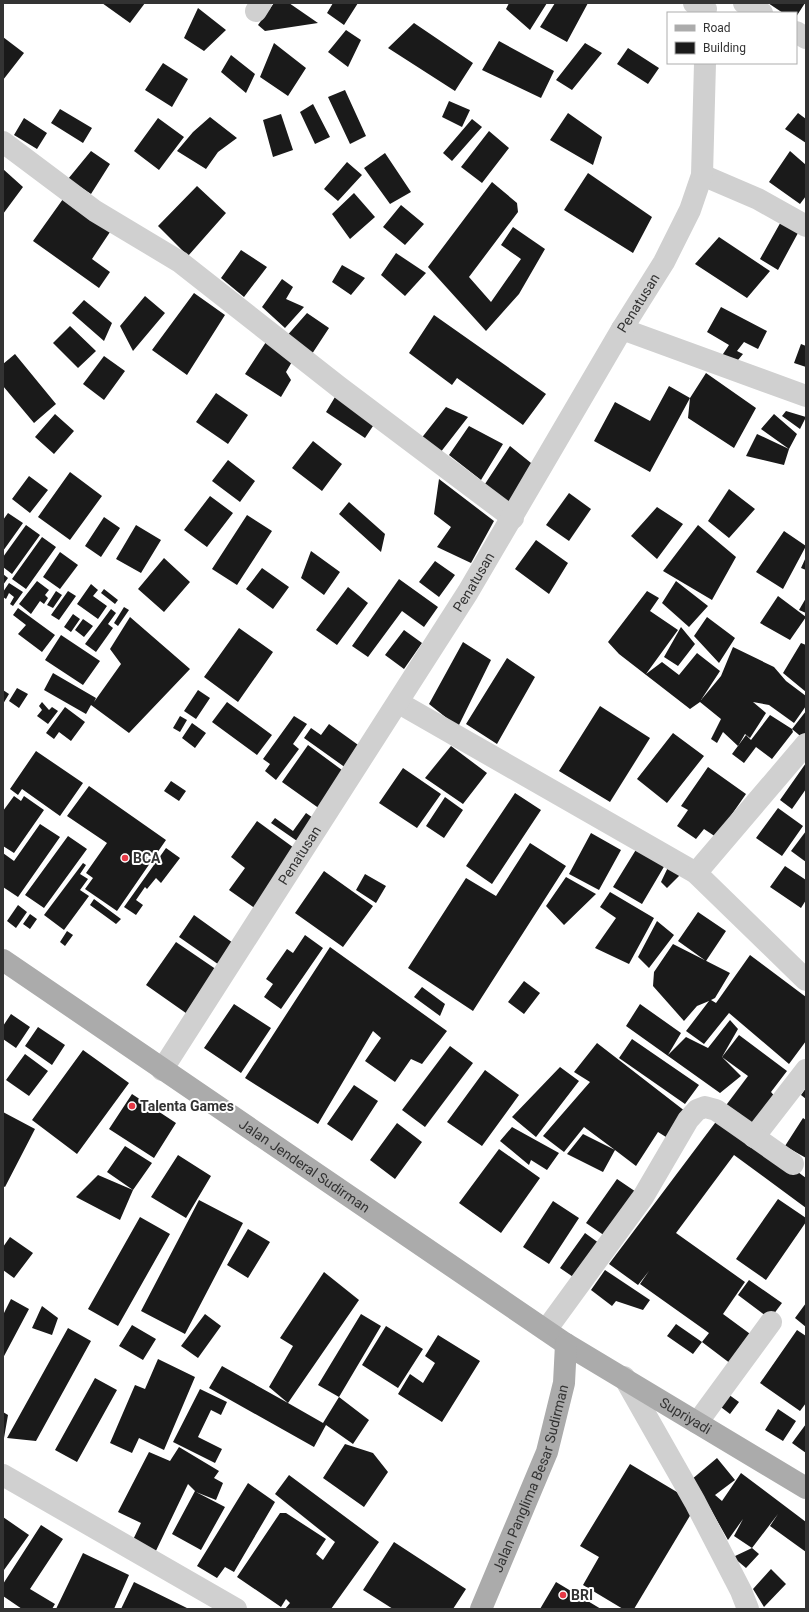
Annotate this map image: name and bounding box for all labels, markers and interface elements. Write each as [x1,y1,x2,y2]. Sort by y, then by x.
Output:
legend [667,12,797,64]
text: Road [703,21,731,35]
text: Building [703,41,746,55]
street label: Penatusan [614,271,663,335]
street label: Penatusan [450,549,497,615]
street label: Penatusan [275,823,324,888]
place label: BCA [133,850,161,866]
marker: BCA [120,853,130,863]
place label: Talenta Games [140,1098,234,1114]
marker: Talenta Games [127,1101,137,1111]
street label: Jalan Jenderal Sudirman [236,1116,373,1216]
street label: Jalan Panglima Besar Sudirman [489,1383,571,1575]
street label: Supriyadi [657,1394,714,1437]
place label: BRI [571,1587,593,1603]
marker: BRI [558,1590,568,1600]

